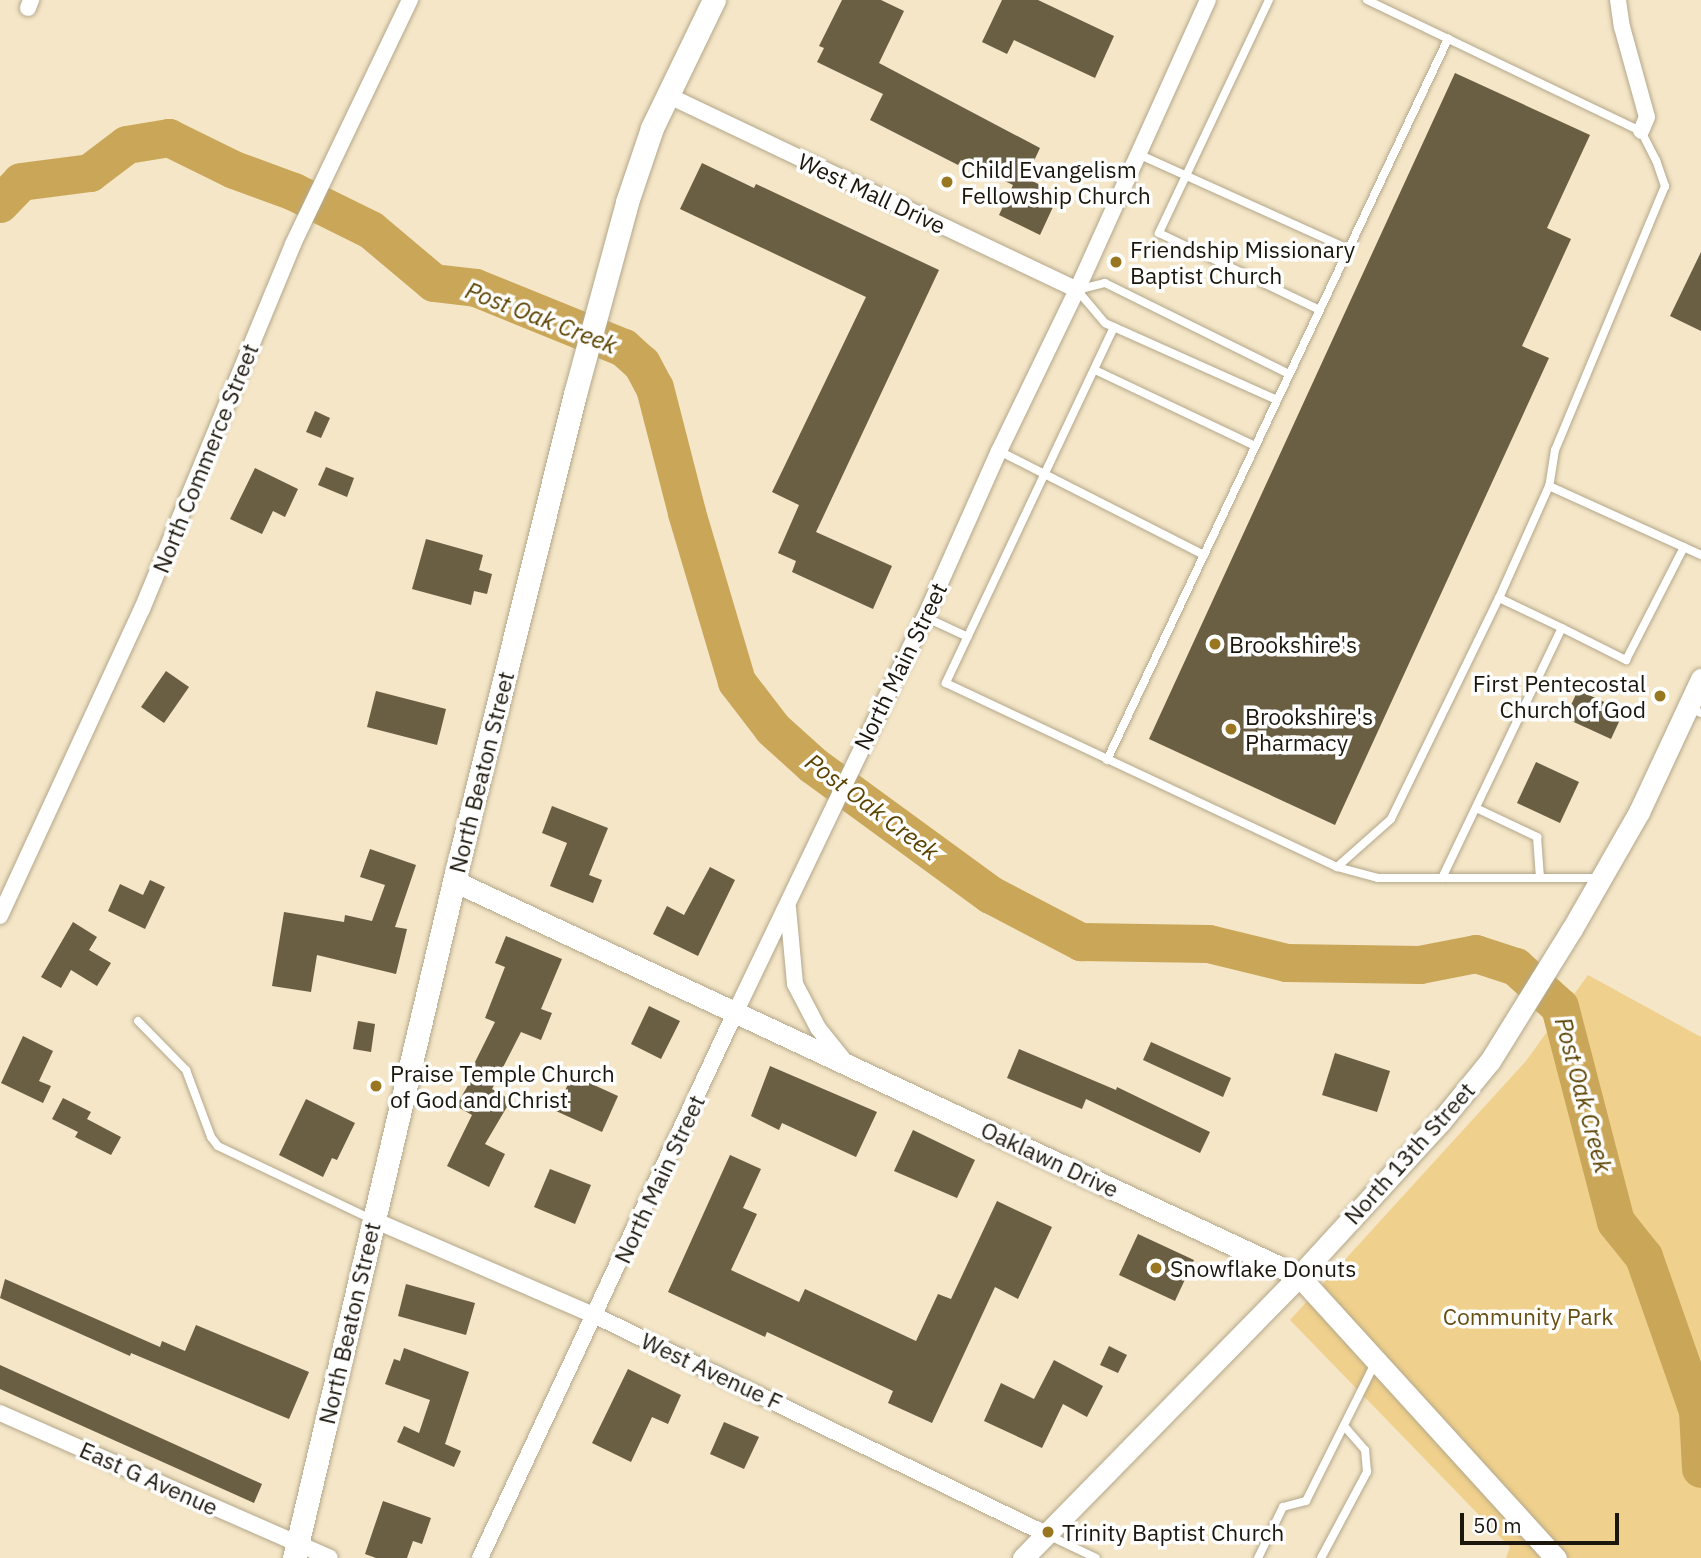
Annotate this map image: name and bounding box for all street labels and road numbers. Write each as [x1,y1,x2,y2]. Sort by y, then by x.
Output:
street label: West Mall Drive [794,147,950,239]
street label: North Commerce Street [146,339,264,577]
street label: North Main Street [848,578,952,754]
street label: North Beaton Street [443,668,519,876]
street label: North 13th Street [1338,1076,1480,1230]
street label: North Main Street [608,1090,710,1268]
street label: Oaklawn Drive [977,1115,1123,1203]
street label: North Beaton Street [312,1219,386,1427]
street label: West Avenue F [637,1326,787,1416]
street label: East G Avenue [76,1435,222,1521]

